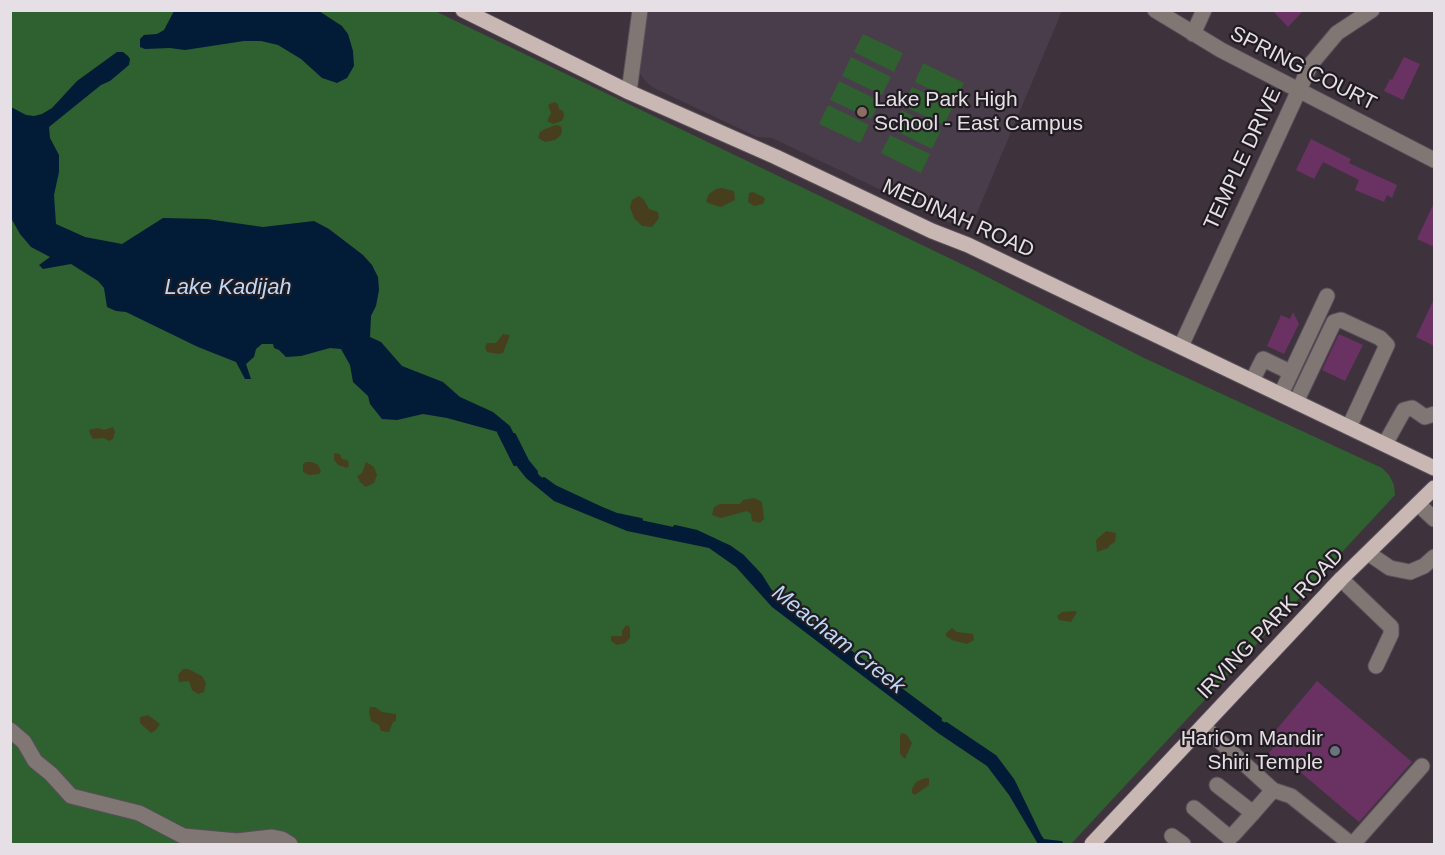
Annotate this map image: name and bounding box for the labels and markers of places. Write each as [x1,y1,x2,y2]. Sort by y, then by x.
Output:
place label: Lake Park High School - East Campus [874,87,1083,137]
marker: Lake Park High School - East Campus [855,105,869,119]
place label: HariOm Mandir Shiri Temple [1181,726,1323,776]
marker: HariOm Mandir Shiri Temple [1328,744,1342,758]

